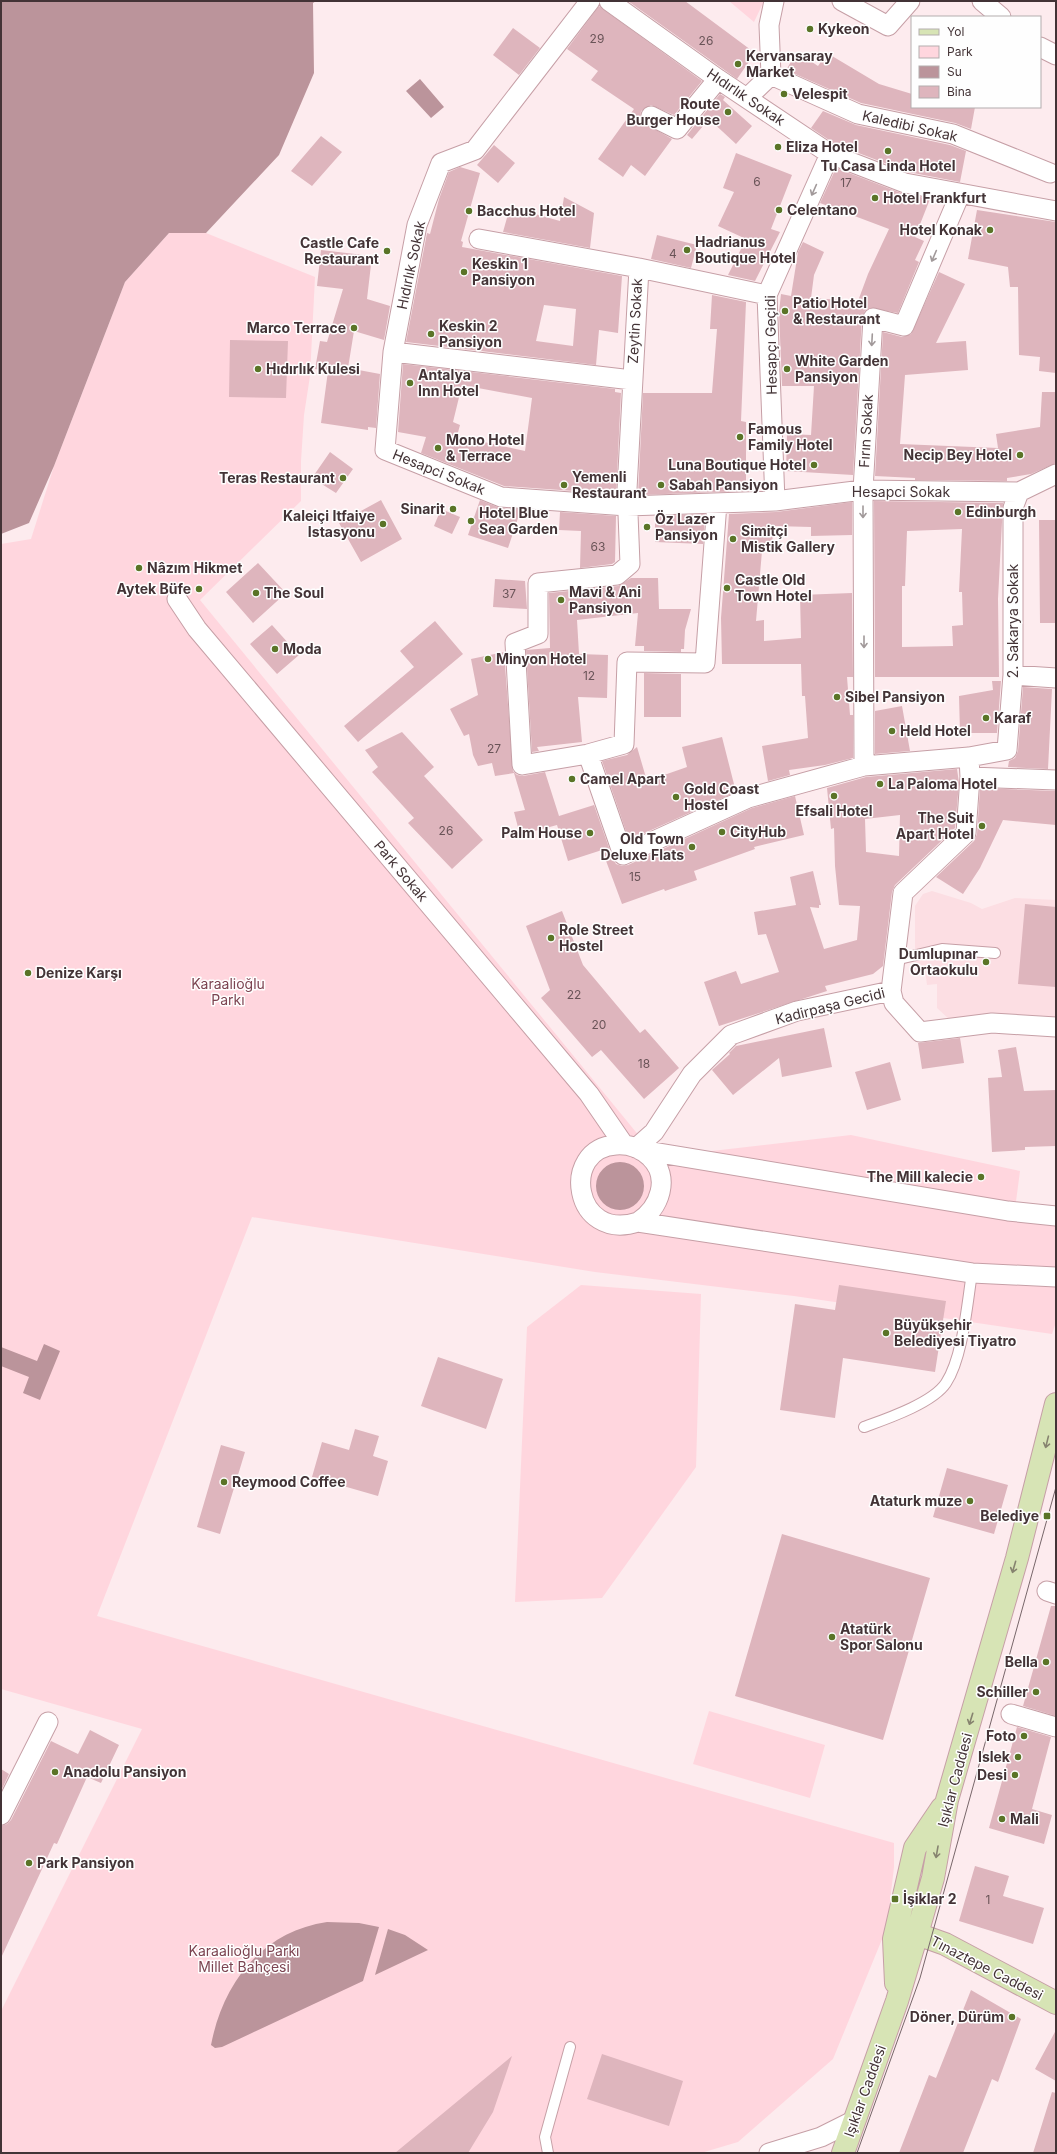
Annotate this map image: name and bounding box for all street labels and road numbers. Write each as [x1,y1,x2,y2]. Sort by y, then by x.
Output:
street label: Hıdırlık Sokak [704,64,789,129]
street label: Kaledibi Sokak [861,106,960,145]
street label: Hıdırlık Sokak [393,219,428,311]
street label: Zeytin Sokak [624,278,645,364]
street label: Hesapçı Geçidi [761,295,780,395]
street label: Fırın Sokak [855,394,876,468]
street label: Hesapci Sokak [390,445,488,498]
street label: Hesapci Sokak [852,483,950,500]
street label: 2. Sakarya Sokak [1004,563,1021,678]
street label: Park Sokak [371,837,432,905]
street label: Kadirpaşa Gecidi [773,984,886,1027]
street label: Işıklar Caddesi [934,1731,975,1829]
street label: Tınaztepe Caddesi [928,1932,1046,2003]
street label: Işıklar Caddesi [840,2042,889,2139]

